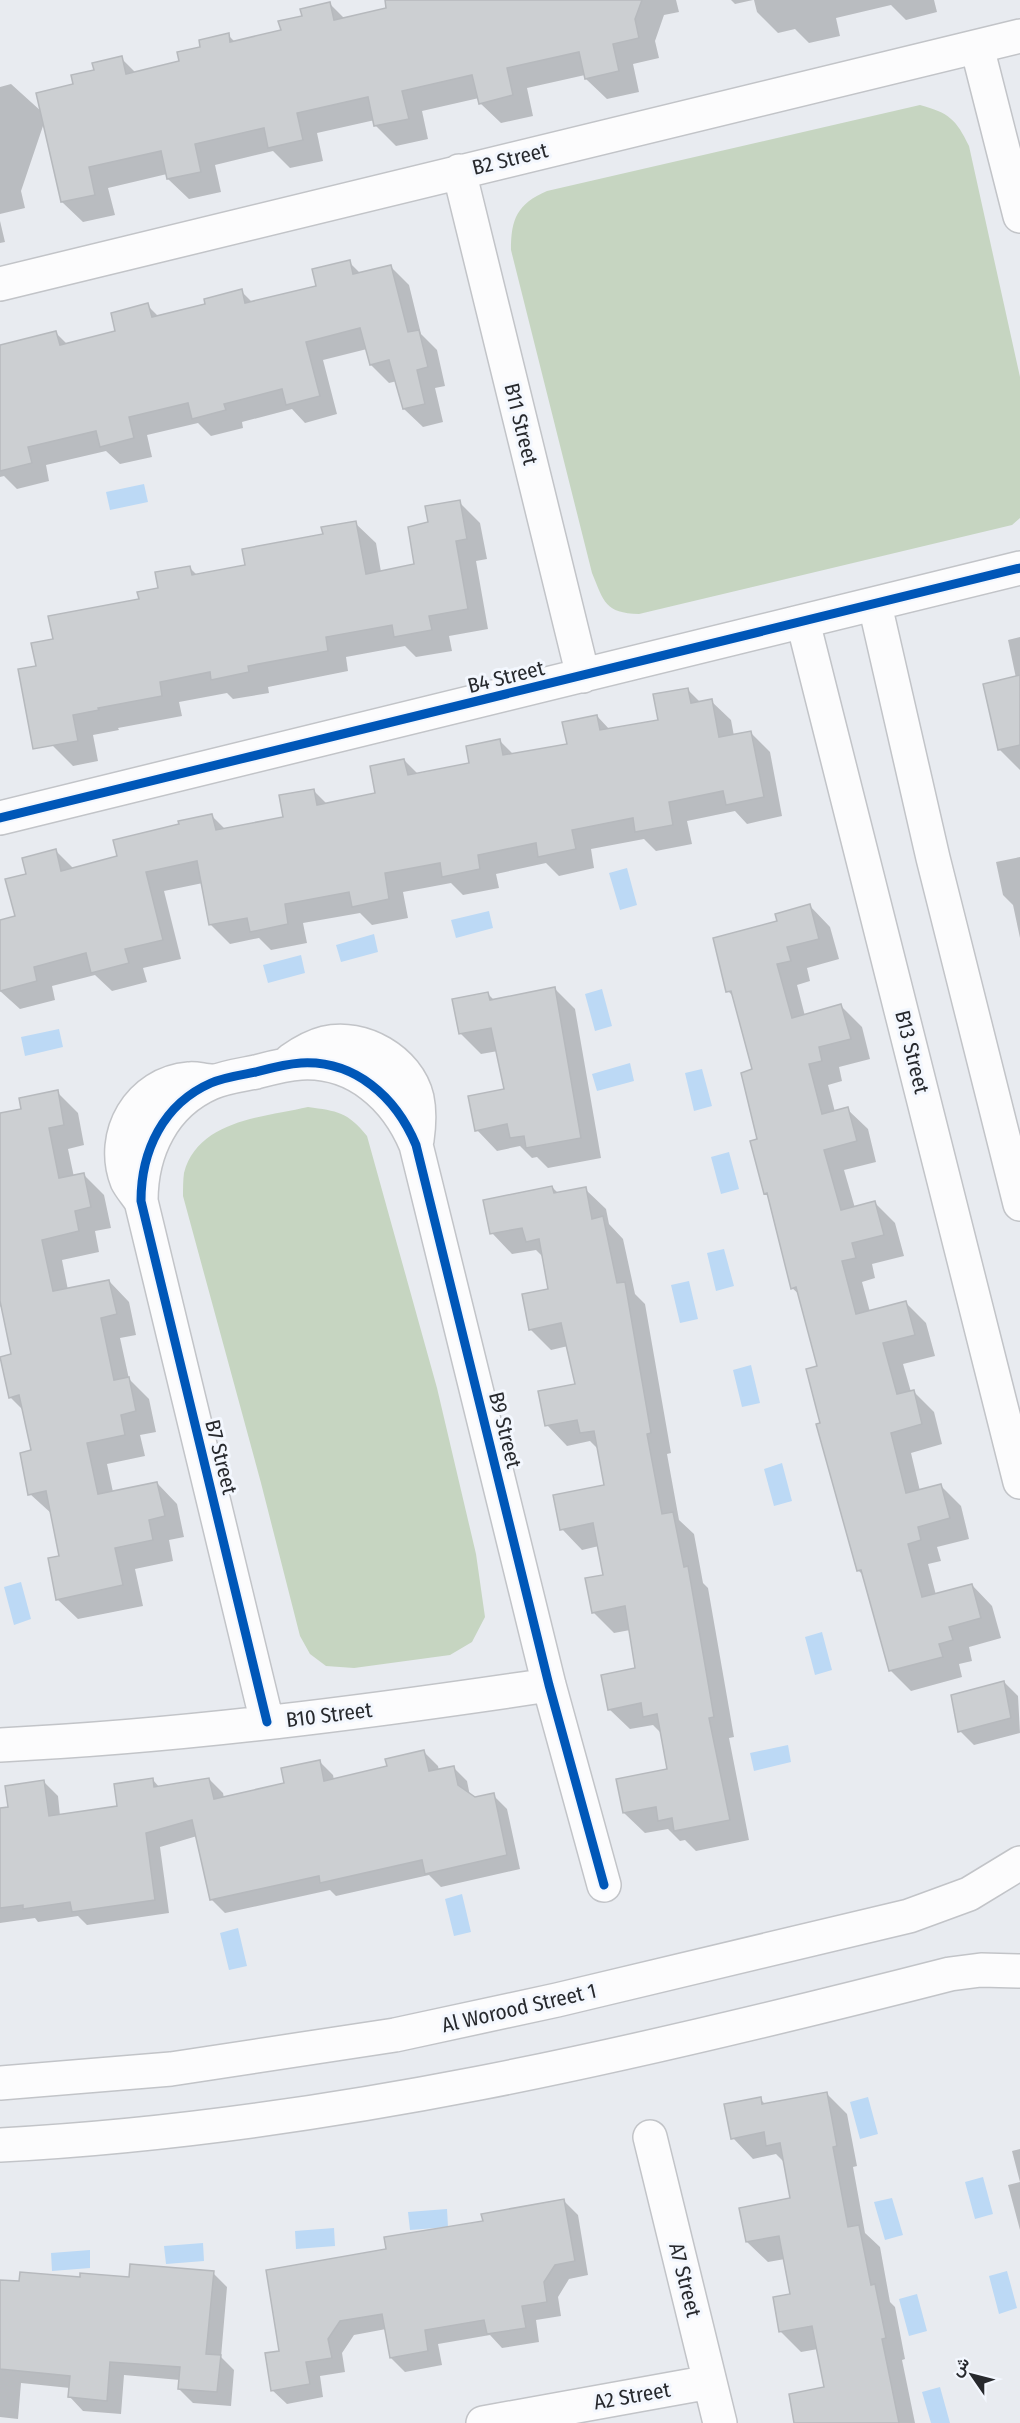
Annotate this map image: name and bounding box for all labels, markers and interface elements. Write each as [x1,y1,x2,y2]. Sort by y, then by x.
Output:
street label: B2 Street [469,137,551,181]
street label: B11 Street [498,380,544,468]
street label: B4 Street [465,655,547,699]
street label: B13 Street [889,1008,935,1096]
street label: B9 Street [483,1389,527,1471]
street label: B7 Street [199,1417,243,1497]
street label: B10 Street [285,1697,374,1733]
street label: Al Worood Street 1 [439,1978,599,2038]
street label: A7 Street [663,2240,707,2320]
north arrow [942,2345,1002,2405]
text: ش [947,2353,973,2380]
street label: A2 Street [592,2376,672,2416]

